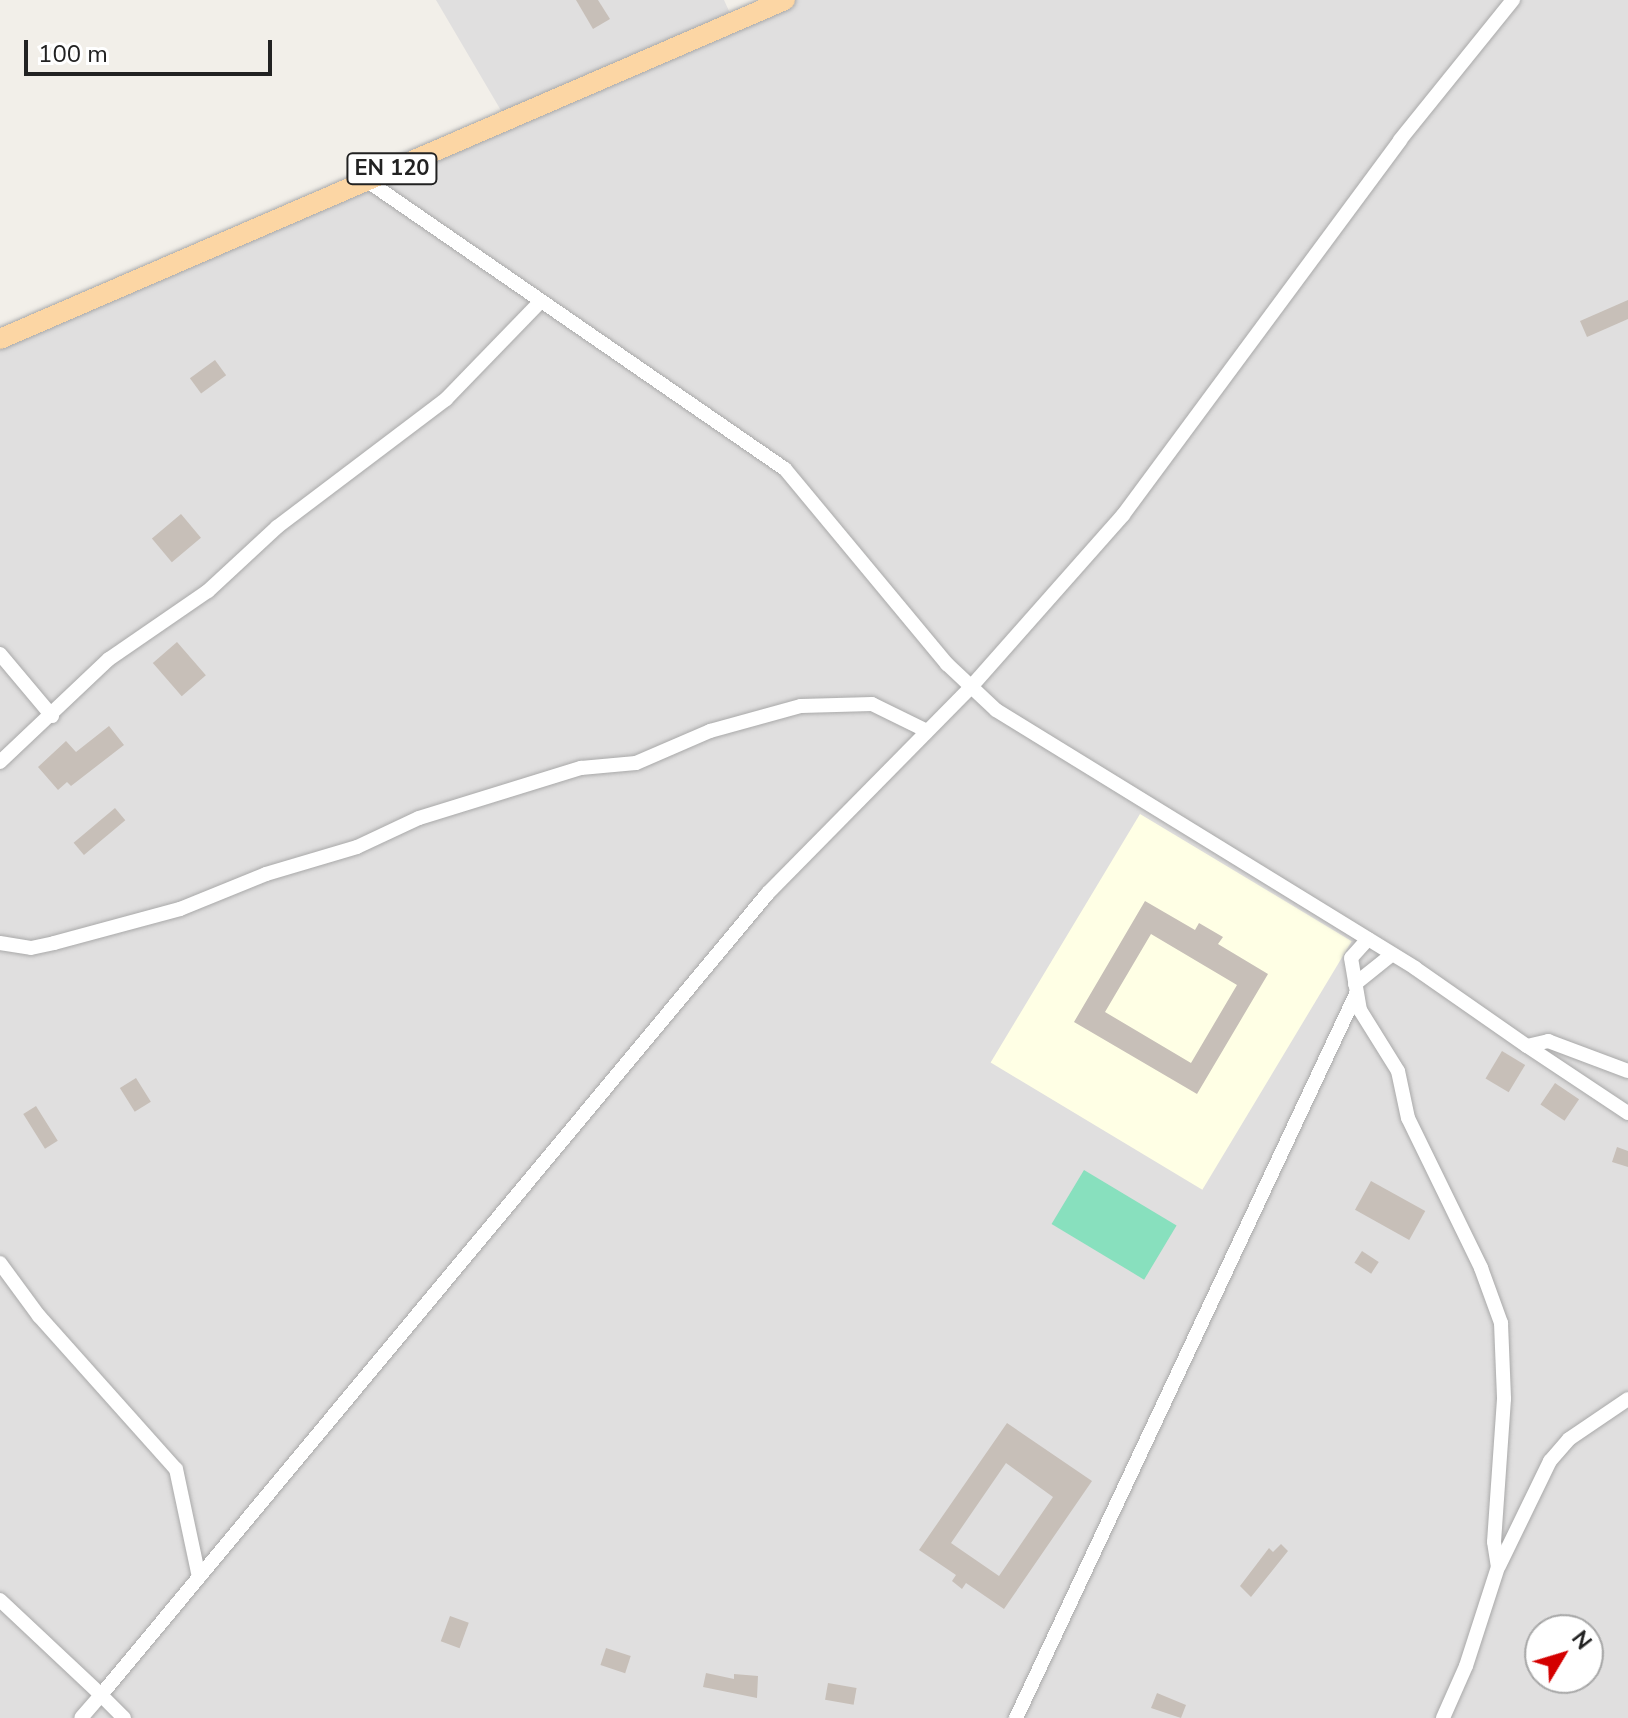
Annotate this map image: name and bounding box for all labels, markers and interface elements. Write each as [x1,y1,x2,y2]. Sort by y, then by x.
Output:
scale bar [28,24,276,74]
text: 100 m [38,38,108,70]
road number: EN 120 [346,151,438,187]
north arrow [1524,1614,1604,1694]
text: N [1564,1625,1598,1656]

